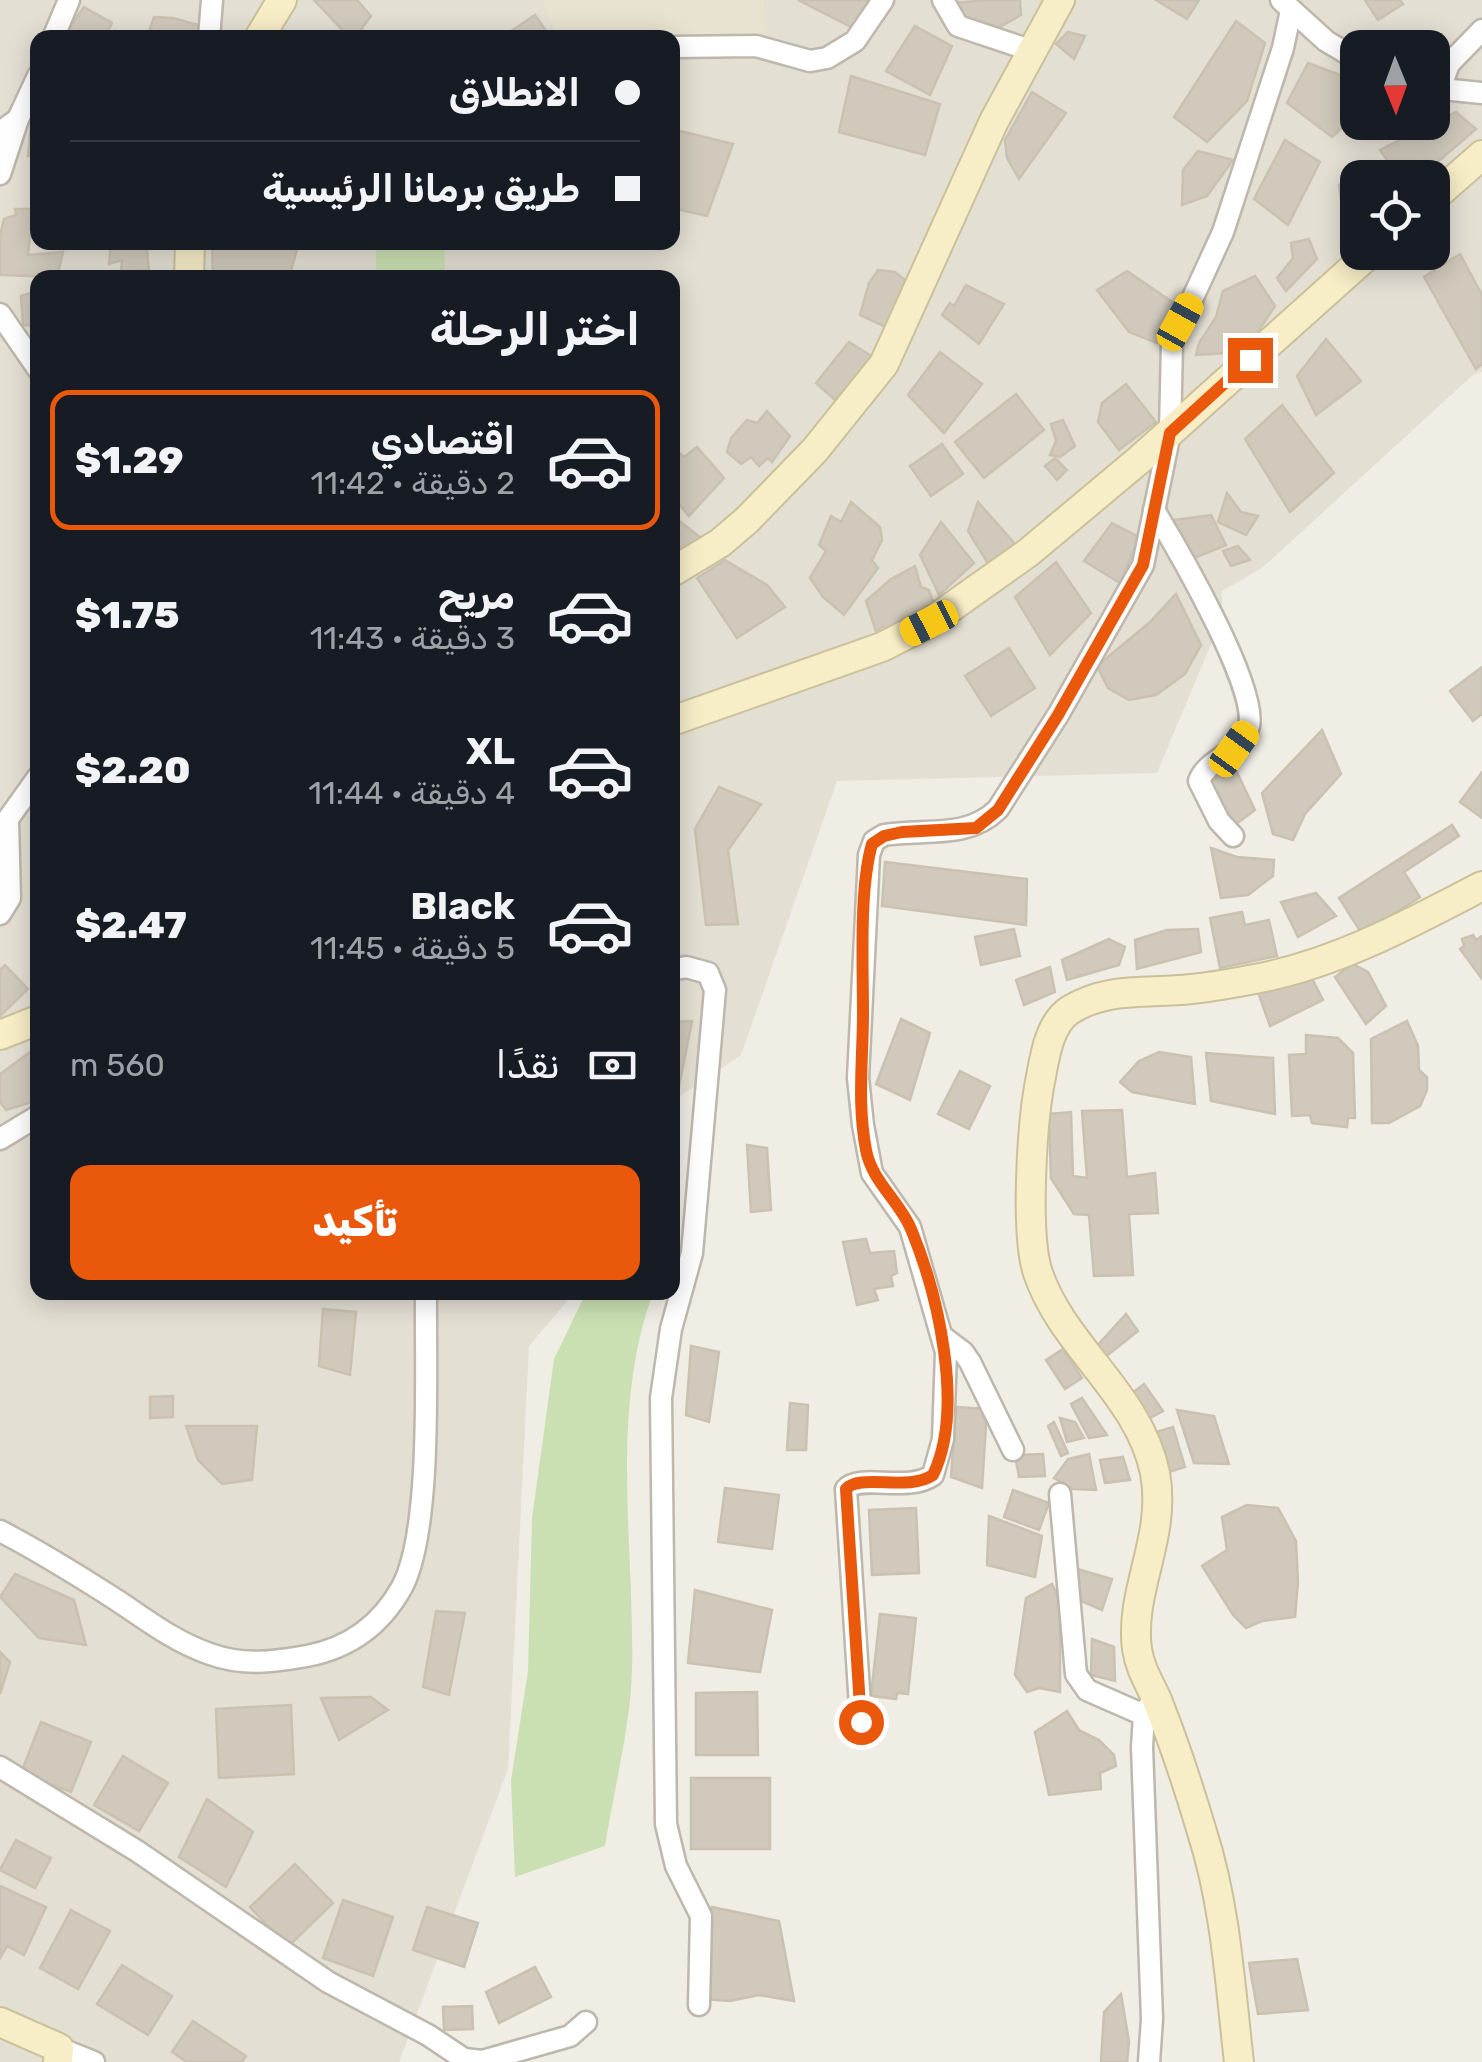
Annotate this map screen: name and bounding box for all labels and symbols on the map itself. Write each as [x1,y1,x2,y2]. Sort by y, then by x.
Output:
north arrow [1340,30,1450,140]
car [1152,288,1208,356]
route end [1228,338,1273,383]
car [895,596,963,650]
car [1204,716,1264,782]
route start [839,1700,884,1745]

